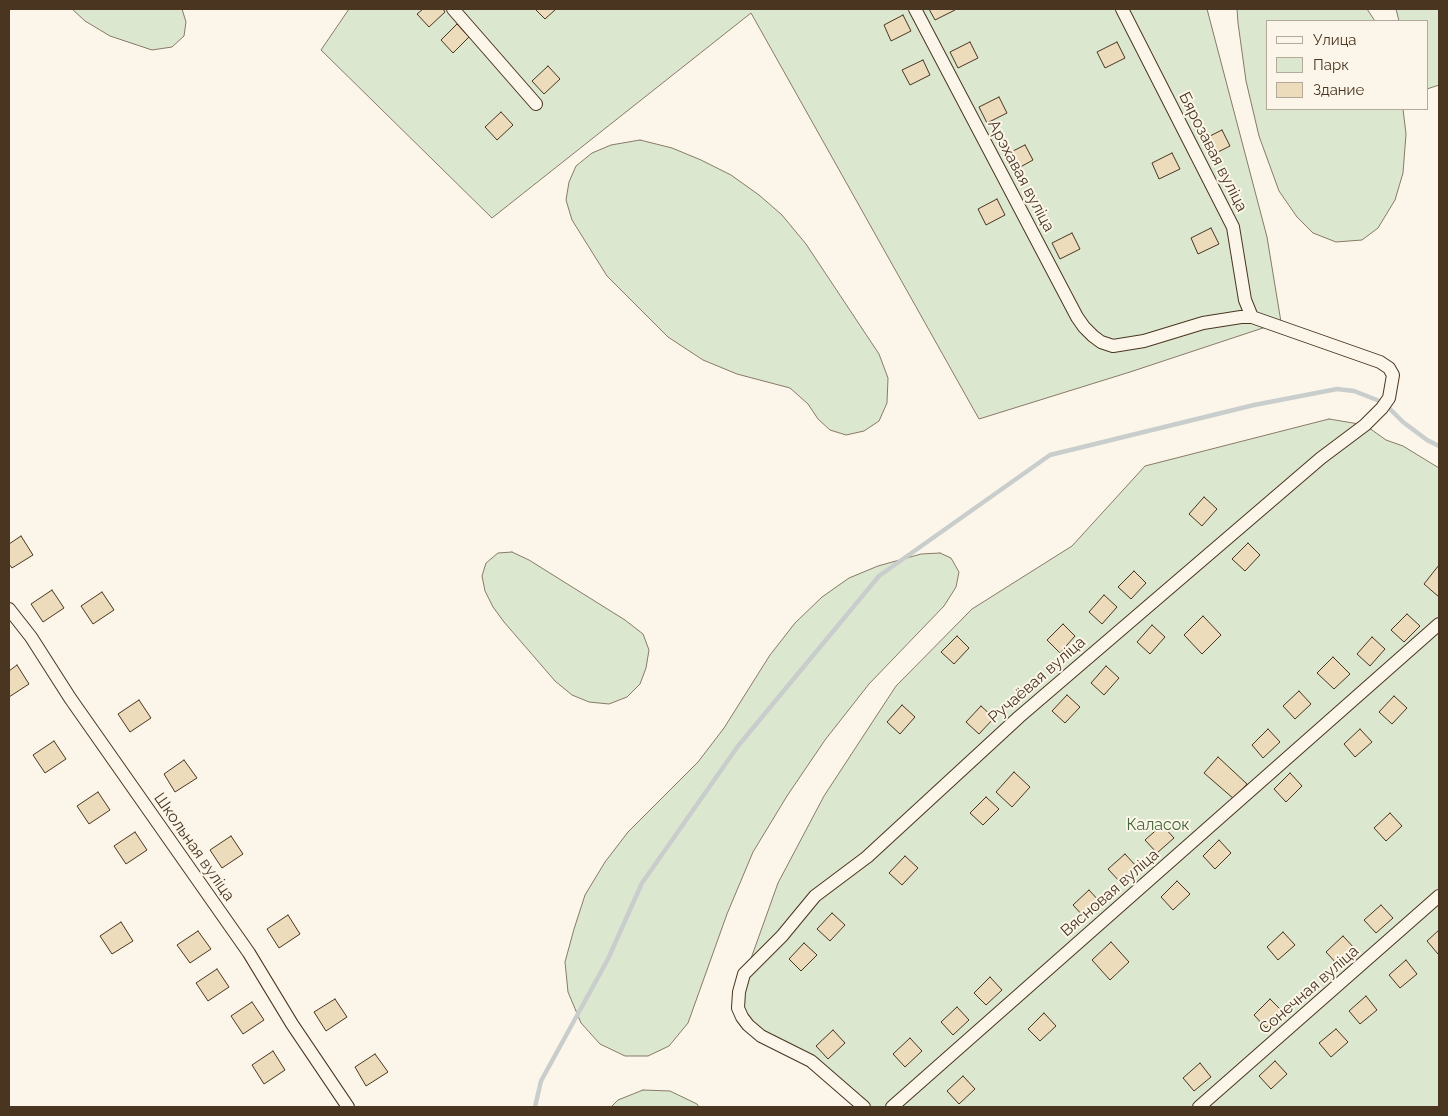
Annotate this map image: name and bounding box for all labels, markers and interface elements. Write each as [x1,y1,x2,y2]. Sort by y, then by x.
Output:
legend [1266,20,1428,110]
text: Улица [1313,31,1357,49]
text: Парк [1313,56,1349,74]
text: Здание [1313,81,1364,99]
street label: Бярозавая вуліца [1175,89,1251,215]
street label: Арэхавая вуліца [983,117,1059,235]
street label: Ручаёвая вуліца [984,633,1090,727]
street label: Школьная вуліца [150,789,238,905]
park label: Каласок [1126,815,1190,835]
street label: Вясновая вуліца [1057,845,1163,941]
street label: Сонечная вуліца [1255,942,1363,1038]

